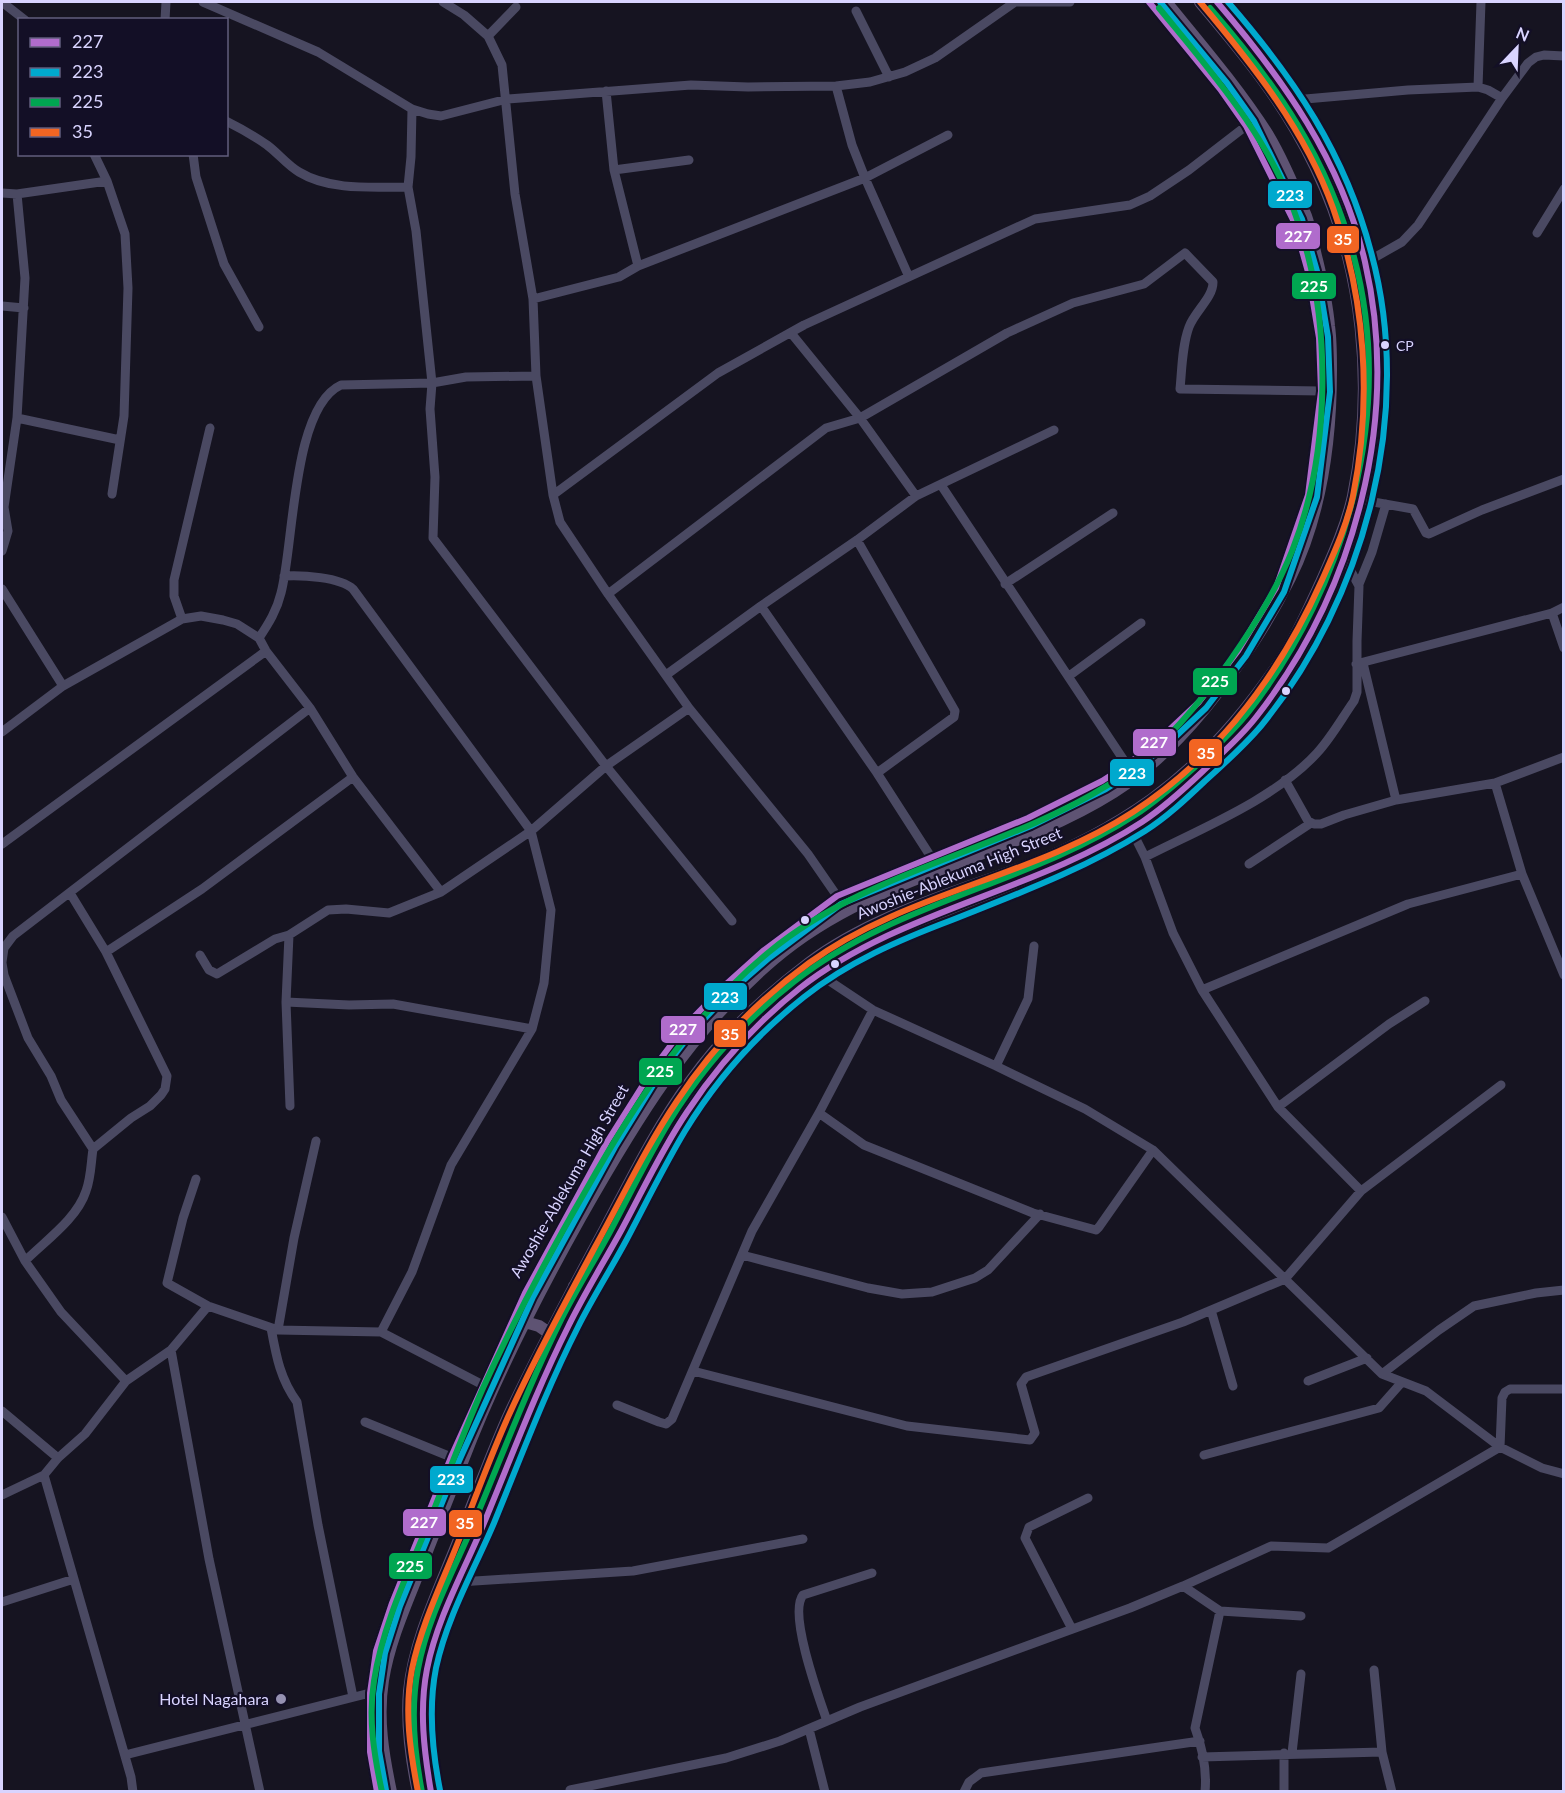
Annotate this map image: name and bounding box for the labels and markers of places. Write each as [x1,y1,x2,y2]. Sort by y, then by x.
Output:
place label: CP [1396,337,1414,354]
marker: CP [1379,339,1391,351]
unlabelled marker [1280,685,1292,697]
unlabelled marker [799,914,811,926]
unlabelled marker [829,958,841,970]
place label: Hotel Nagahara [159,1689,269,1708]
marker: Hotel Nagahara [274,1692,288,1706]

